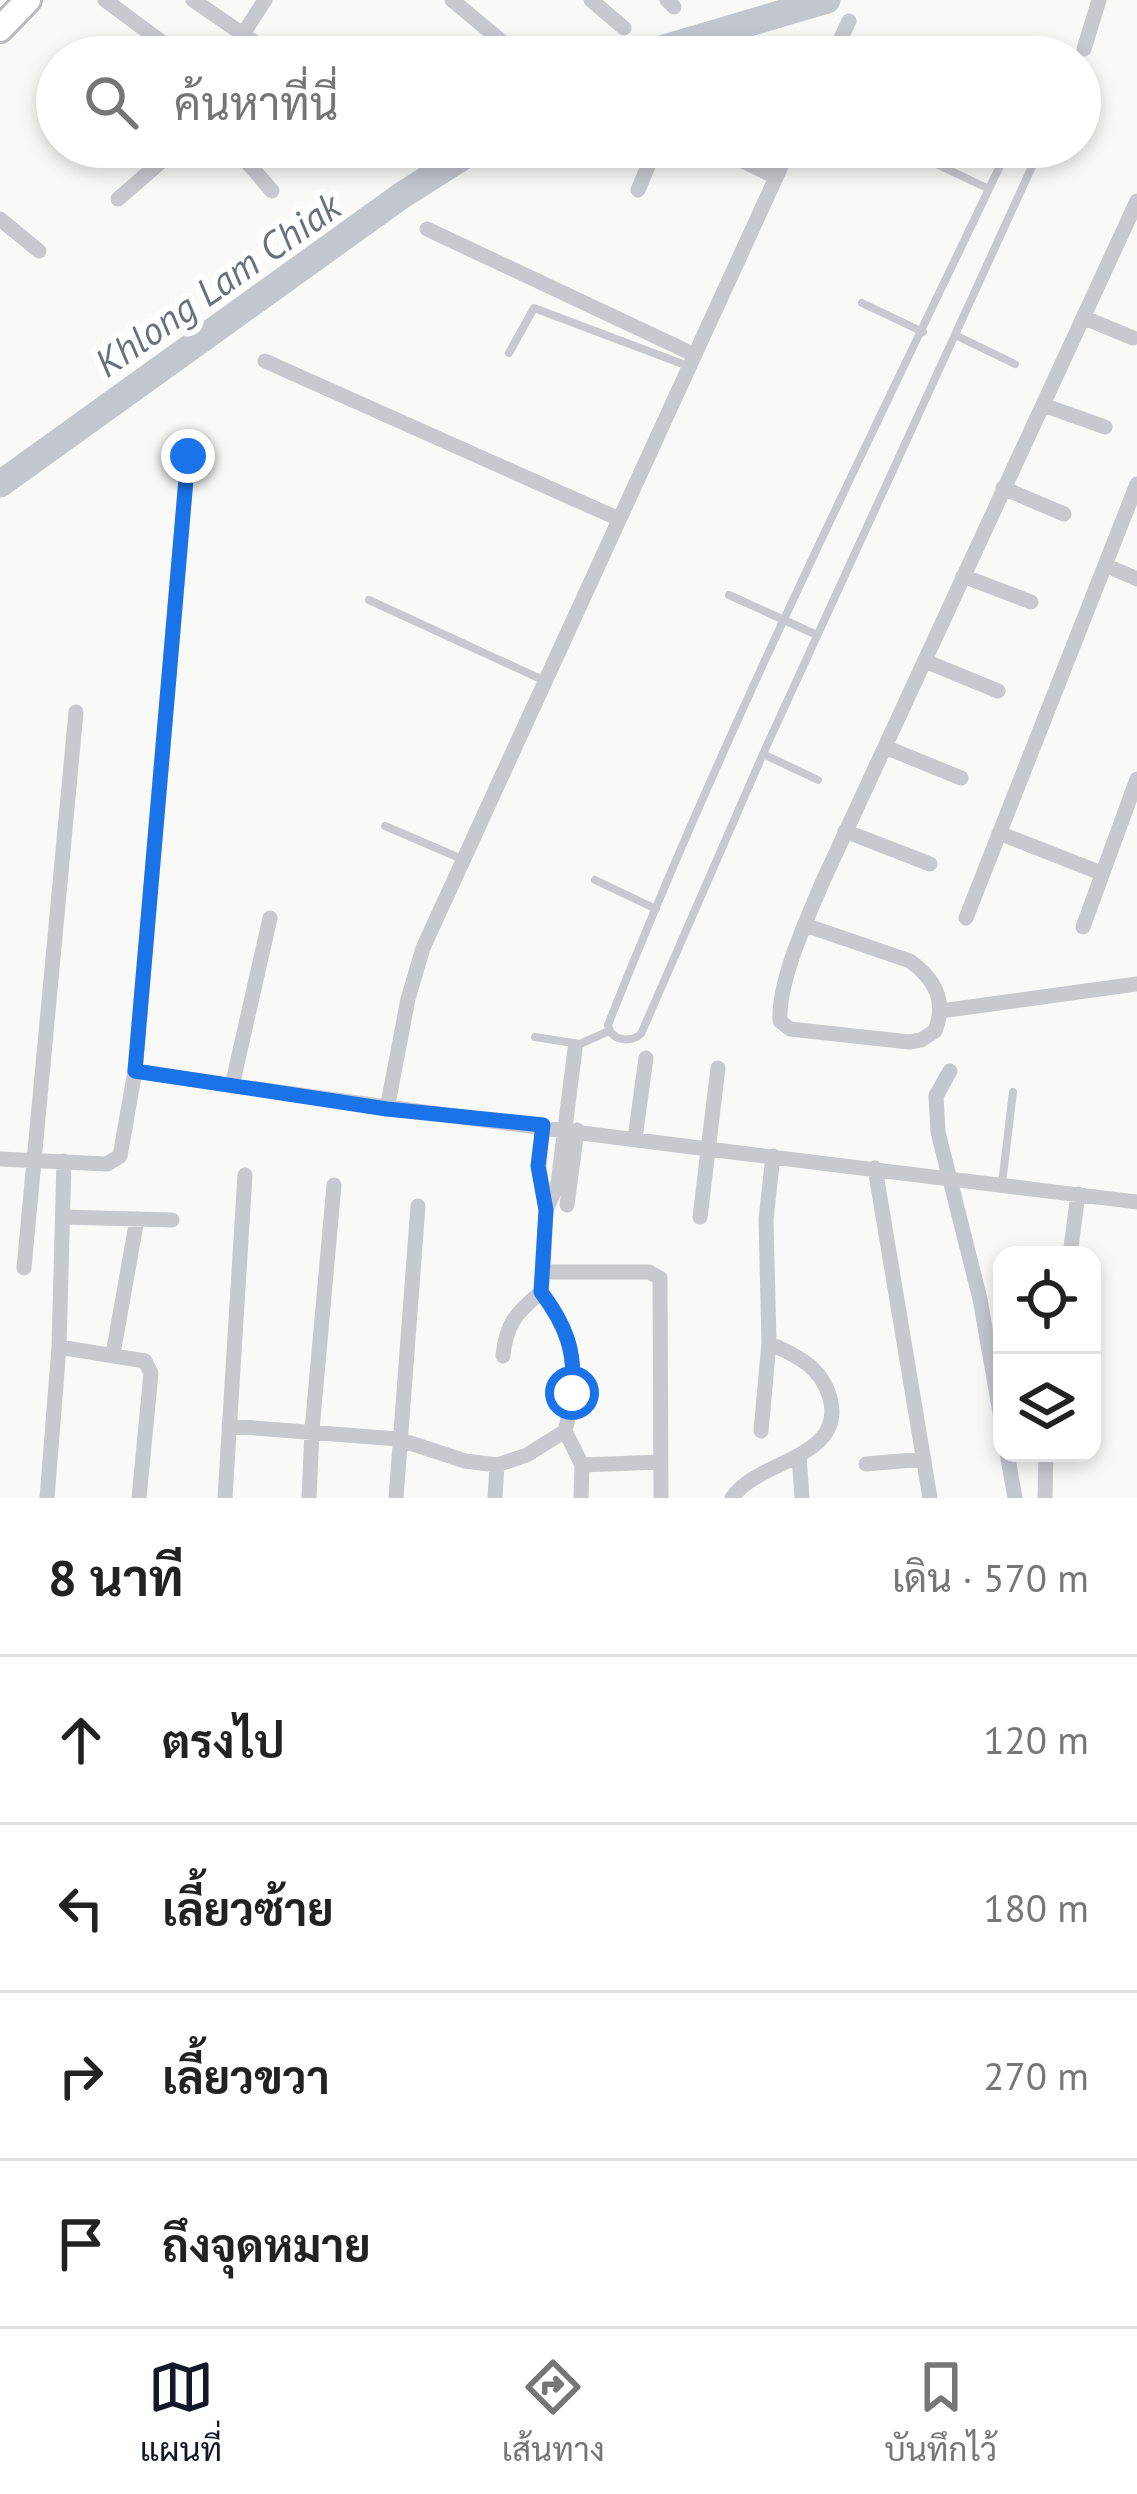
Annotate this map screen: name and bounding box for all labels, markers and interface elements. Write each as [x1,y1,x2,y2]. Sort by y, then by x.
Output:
search box [36,36,1101,168]
icon: search [78,69,144,135]
text: ค้นหาที่นี่ [174,74,338,132]
water label: Khlong Lam Chiak [84,179,351,388]
route end [161,429,215,483]
map controls [993,1246,1101,1462]
button: locate [993,1246,1101,1354]
button: layers [993,1354,1101,1462]
route start [545,1366,599,1420]
text: 8 นาที [48,1544,184,1610]
text: เดิน · 570 m [892,1552,1089,1603]
icon: ahead [48,1707,114,1773]
text: ตรงไป [162,1712,285,1770]
text: 120 m [983,1714,1089,1765]
icon: left [48,1875,114,1941]
text: เลี้ยวซ้าย [162,1880,334,1938]
text: 180 m [983,1882,1089,1933]
icon: right [48,2043,114,2109]
text: เลี้ยวขวา [162,2048,330,2106]
text: 270 m [983,2050,1089,2101]
icon: arrive [48,2211,114,2277]
text: ถึงจุดหมาย [162,2216,371,2274]
tab: แผนที่ [140,2354,222,2470]
tab: เส้นทาง [502,2354,605,2470]
tab: บันทึกไว้ [884,2354,997,2470]

